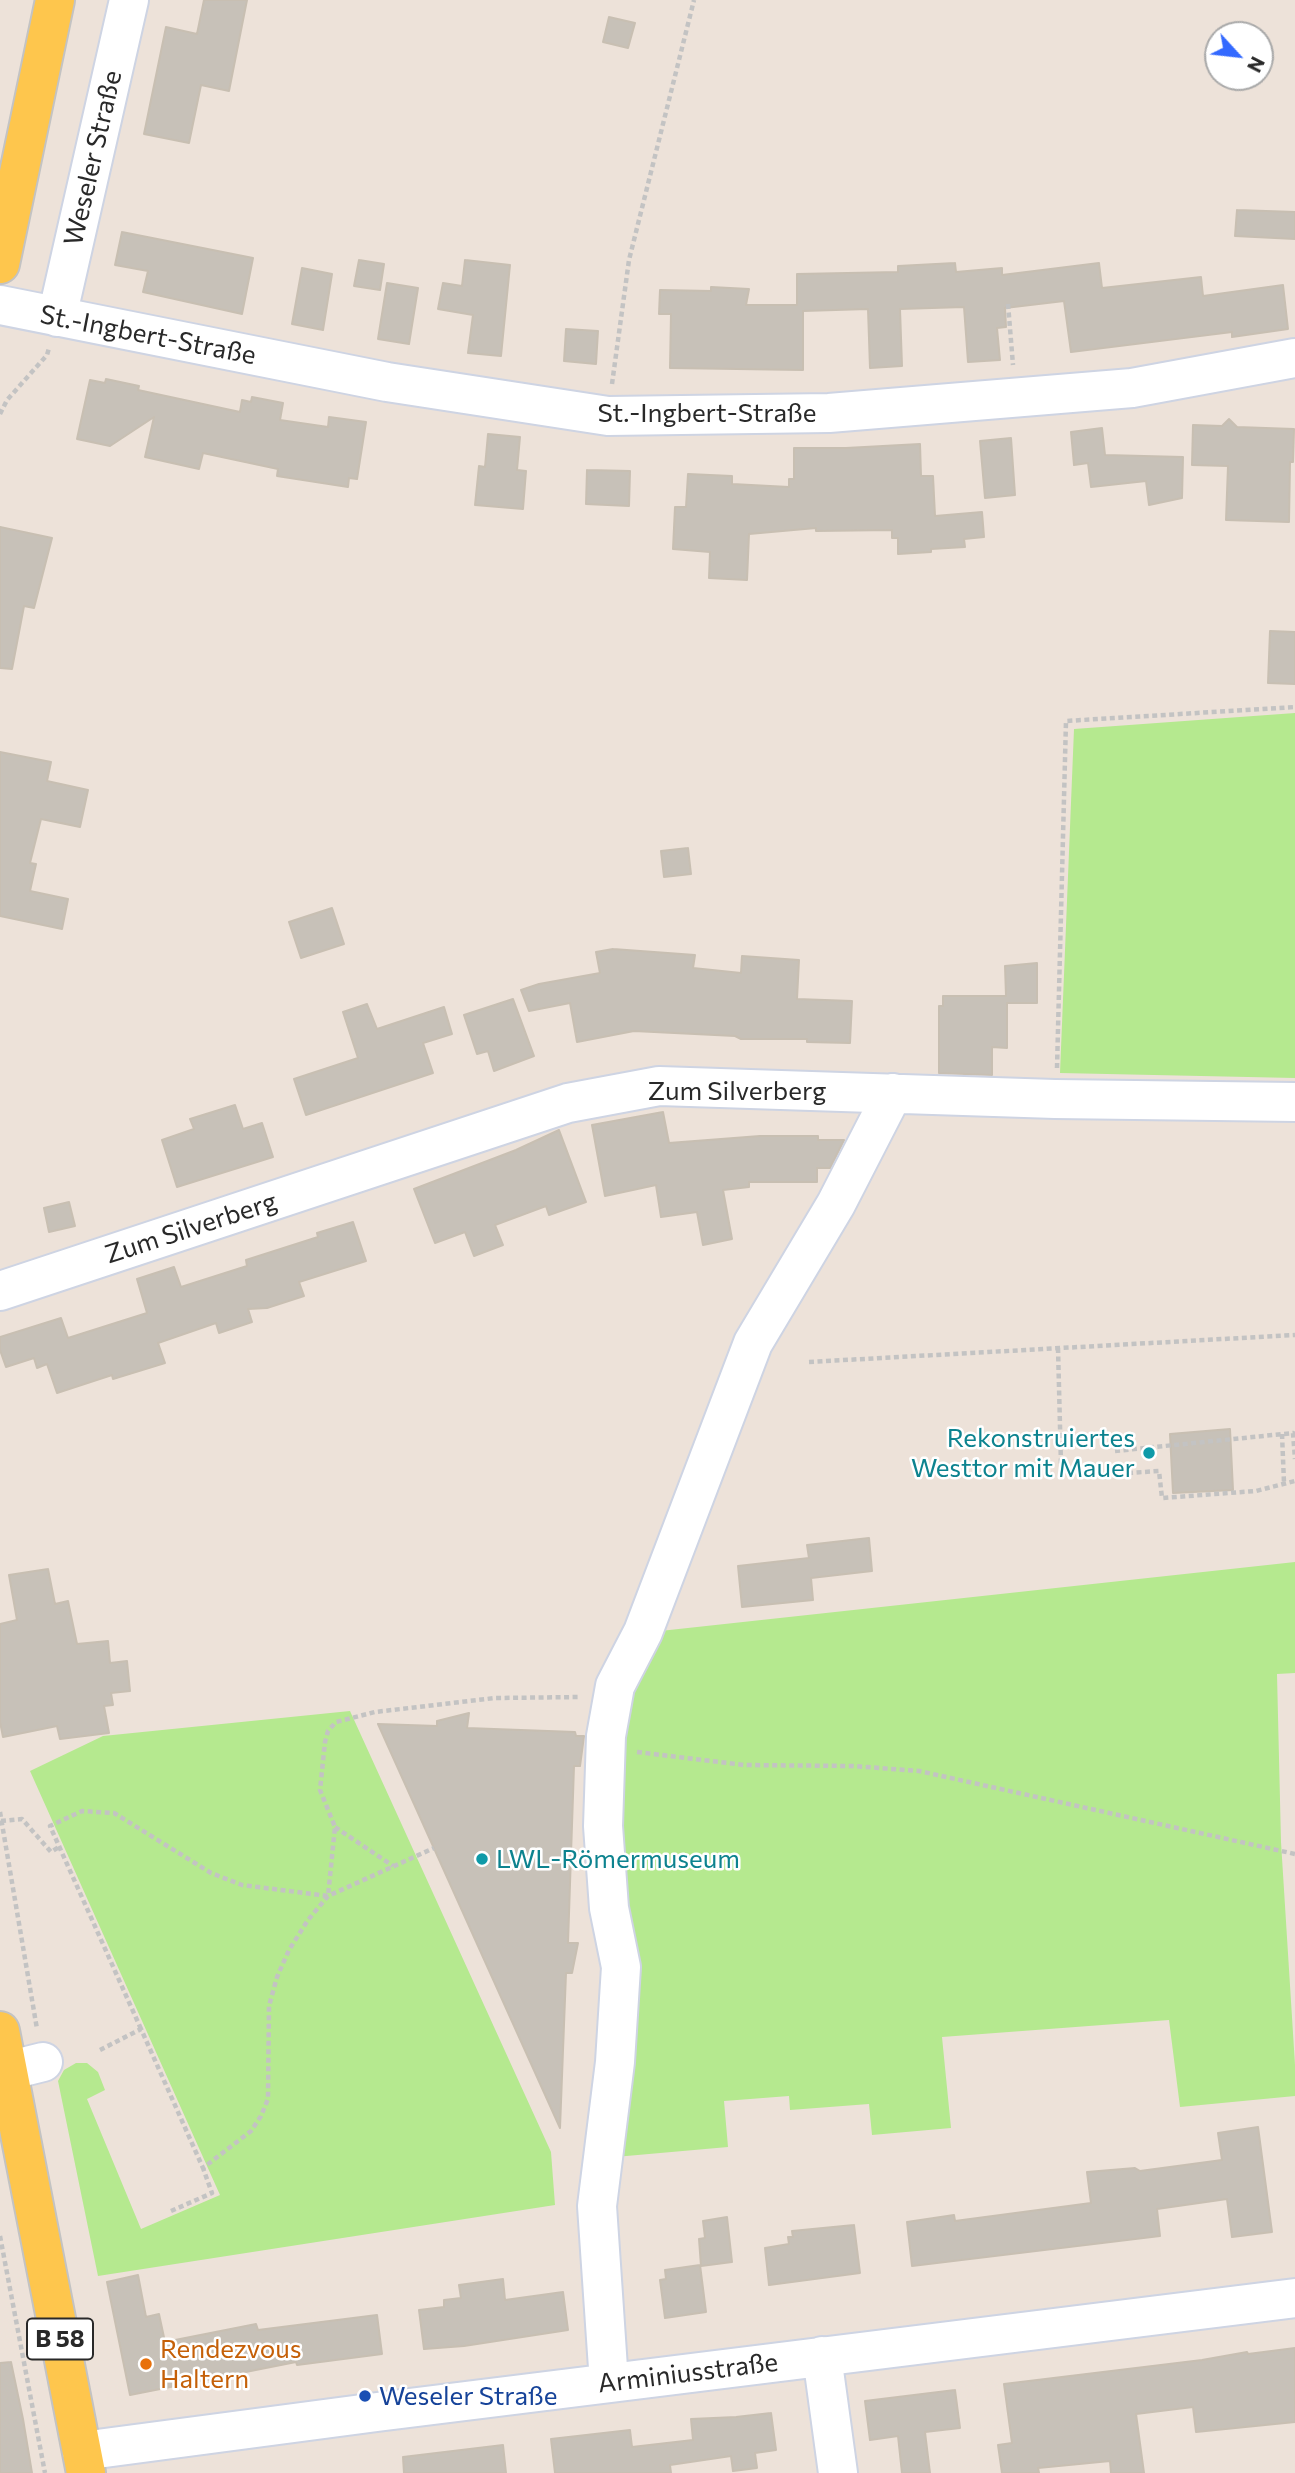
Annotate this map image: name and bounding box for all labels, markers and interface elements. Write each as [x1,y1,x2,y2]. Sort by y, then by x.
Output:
north arrow [1204,21,1274,91]
text: N [1243,53,1270,76]
street label: Weseler Straße [58,68,128,248]
street label: St.-Ingbert-Straße [38,299,258,371]
street label: St.-Ingbert-Straße [598,397,816,429]
street label: Zum Silverberg [648,1075,826,1107]
street label: Zum Silverberg [101,1186,281,1270]
place label: Rekonstruiertes Westtor mit Mauer [911,1422,1135,1484]
marker: Rekonstruiertes Westtor mit Mauer [1141,1445,1157,1461]
place label: LWL-Römermuseum [496,1843,740,1875]
marker: LWL-Römermuseum [474,1851,490,1867]
road number: B 58 [27,2318,93,2360]
place label: Rendezvous Haltern [160,2333,302,2394]
street label: Arminiusstraße [596,2346,780,2400]
marker: Rendezvous Haltern [138,2356,154,2372]
place label: Weseler Straße [379,2380,557,2412]
marker: Weseler Straße [357,2388,373,2404]

